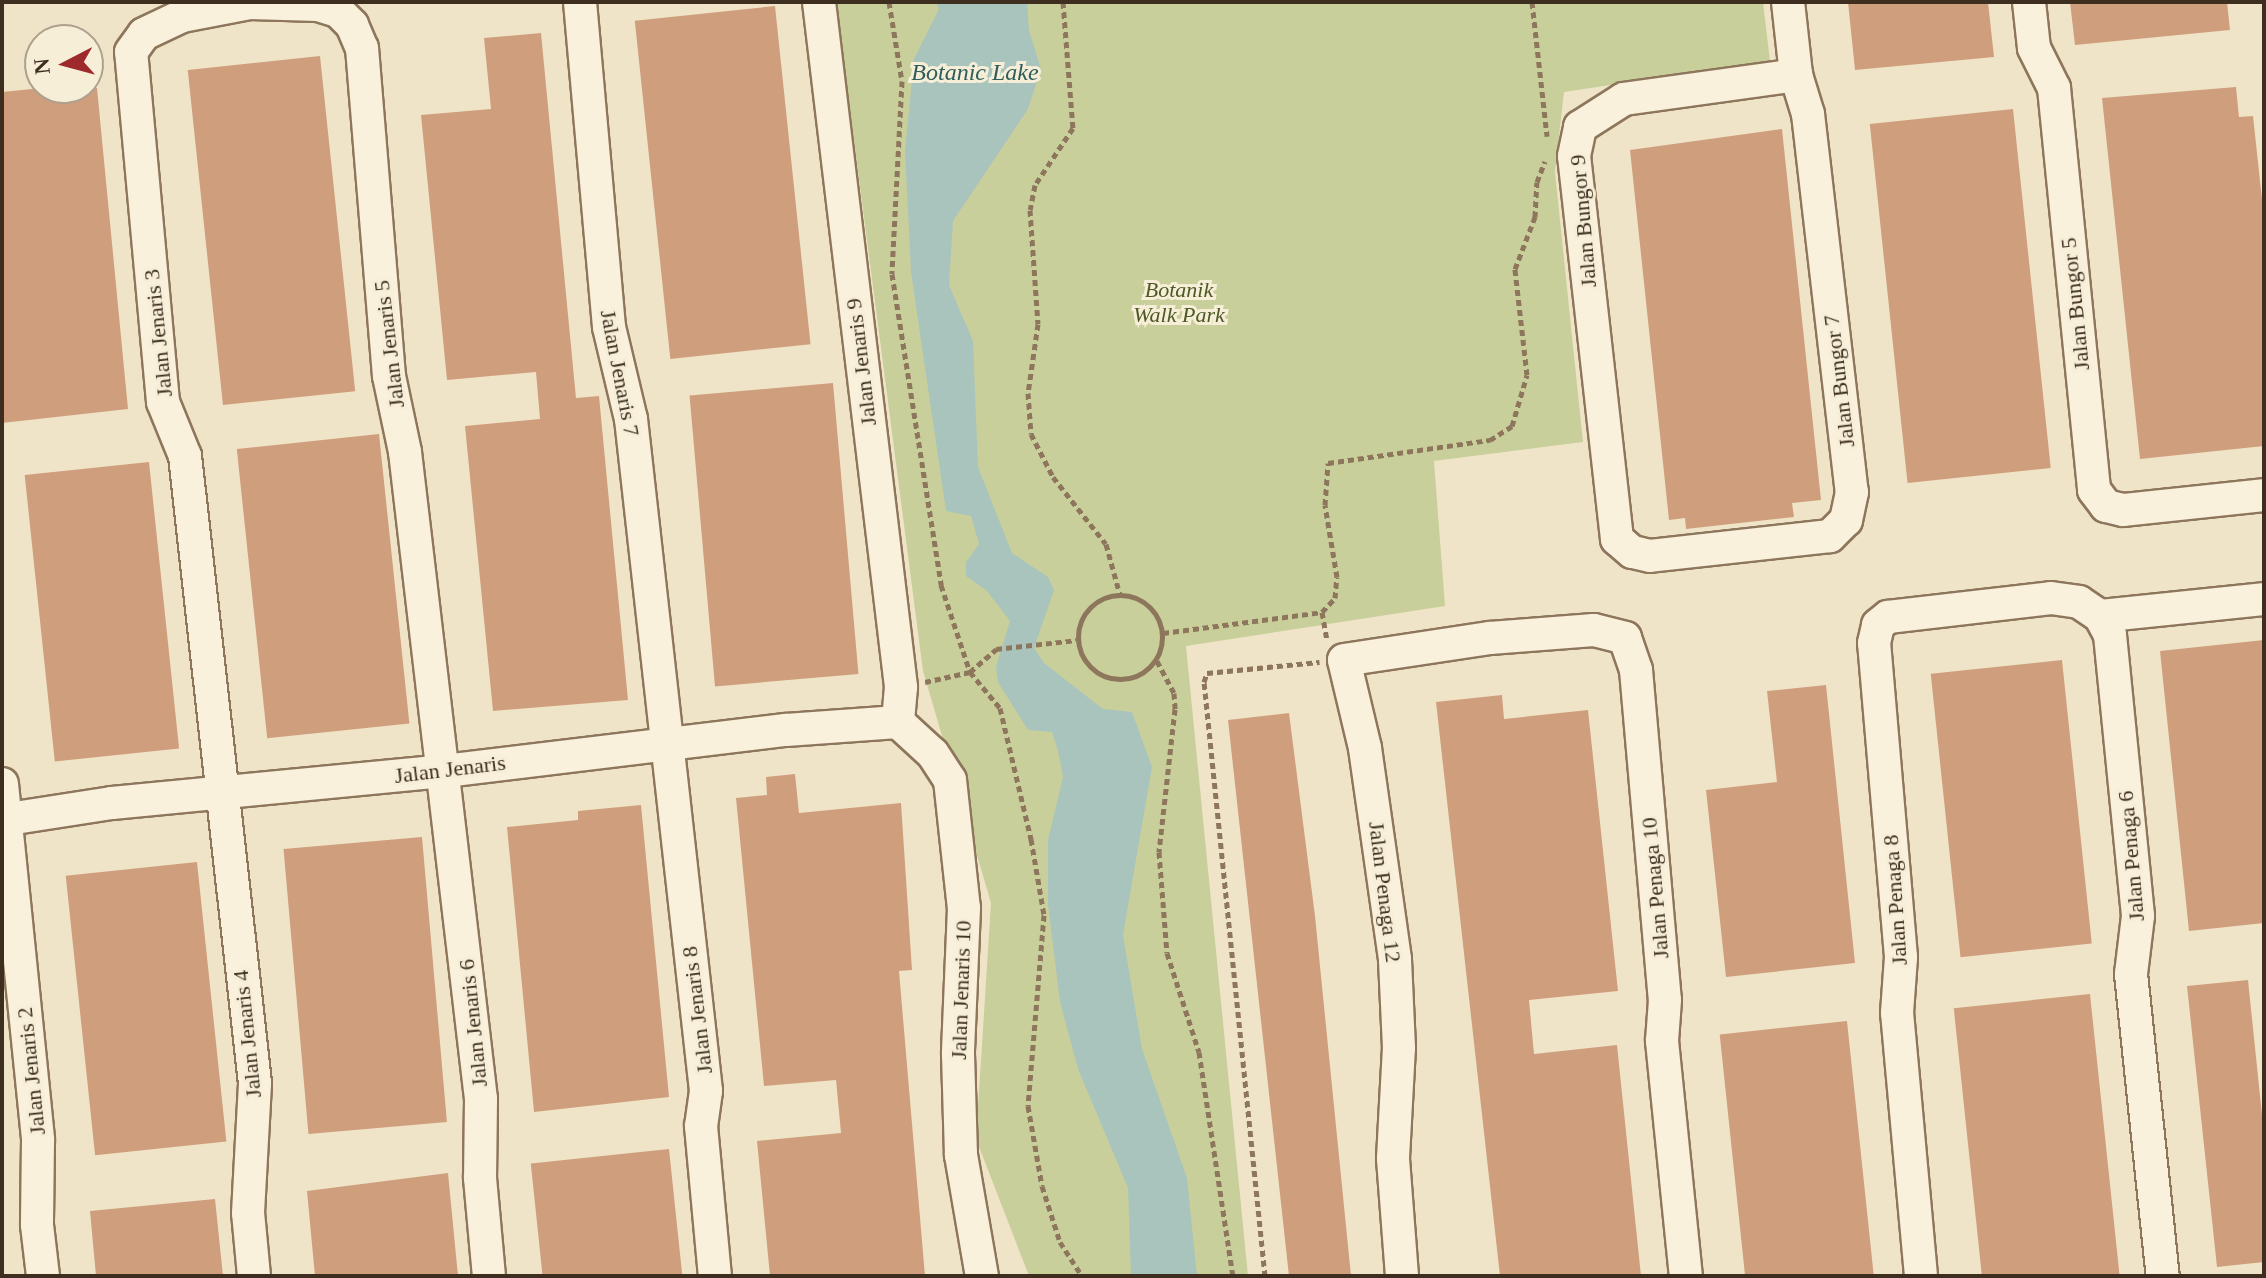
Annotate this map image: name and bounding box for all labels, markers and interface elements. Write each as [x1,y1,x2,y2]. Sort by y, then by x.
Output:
north arrow [24,24,104,104]
text: N [28,57,55,76]
water label: Botanic Lake [911,59,1039,87]
street label: Jalan Bungor 9 [1564,154,1602,288]
street label: Jalan Bungor 5 [2055,236,2095,372]
street label: Jalan Jenaris 3 [138,268,178,398]
park label: Botanik Walk Park [1133,276,1225,328]
street label: Jalan Jenaris 5 [368,279,410,409]
street label: Jalan Jenaris 9 [840,297,882,427]
street label: Jalan Jenaris 7 [595,308,645,438]
street label: Jalan Bungor 7 [1818,313,1860,449]
street label: Jalan Jenaris [393,749,507,789]
street label: Jalan Penaga 6 [2112,790,2150,922]
street label: Jalan Penaga 10 [1636,816,1674,960]
street label: Jalan Penaga 12 [1363,820,1407,964]
street label: Jalan Penaga 8 [1877,834,1913,966]
street label: Jalan Jenaris 10 [945,920,977,1060]
street label: Jalan Jenaris 8 [676,945,718,1075]
street label: Jalan Jenaris 6 [453,958,493,1088]
street label: Jalan Jenaris 4 [227,969,267,1099]
street label: Jalan Jenaris 2 [11,1006,51,1136]

